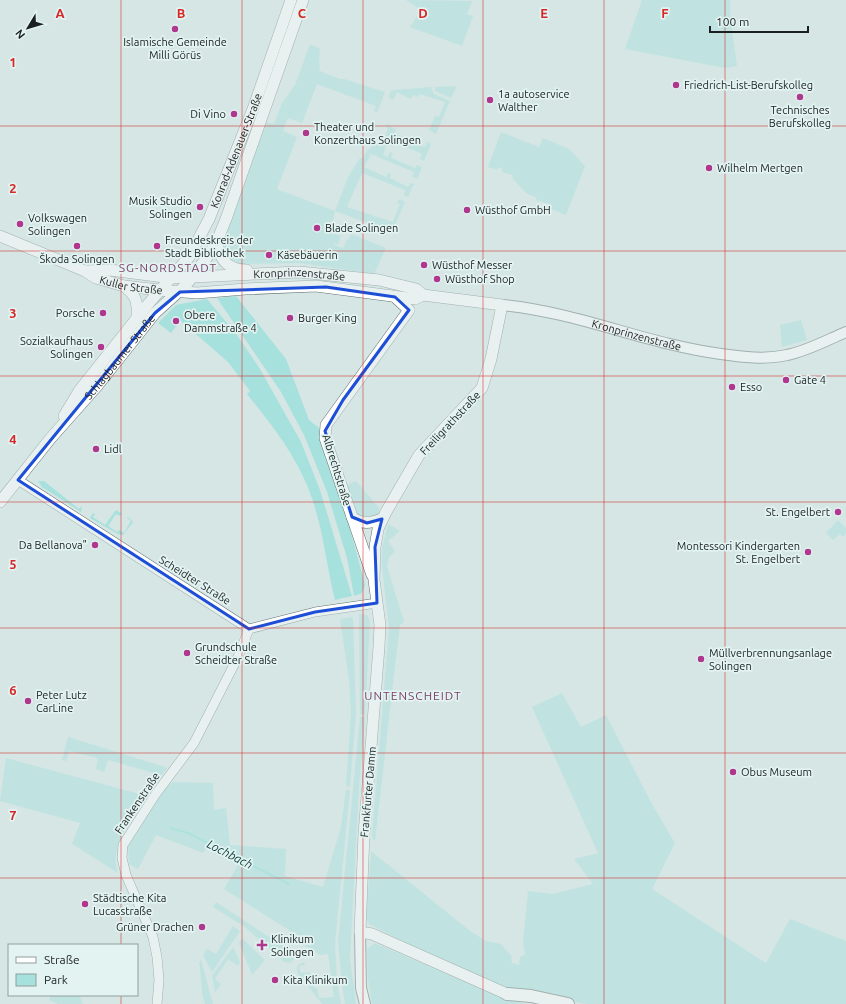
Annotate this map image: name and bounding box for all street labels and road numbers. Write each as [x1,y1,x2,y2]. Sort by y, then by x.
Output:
street label: Konrad-Adenauer-Straße [208,92,264,210]
street label: Kronprinzenstraße [253,266,346,283]
street label: Kuller Straße [98,273,163,296]
street label: Schlagbaumer Straße [82,312,157,402]
street label: Kronprinzenstraße [590,317,682,353]
street label: Freiligrathstraße [418,389,482,457]
street label: Albrechtstraße [320,433,354,507]
street label: Scheidter Straße [157,553,233,607]
street label: Frankfurter Damm [358,746,378,838]
street label: Frankenstraße [112,770,162,836]

